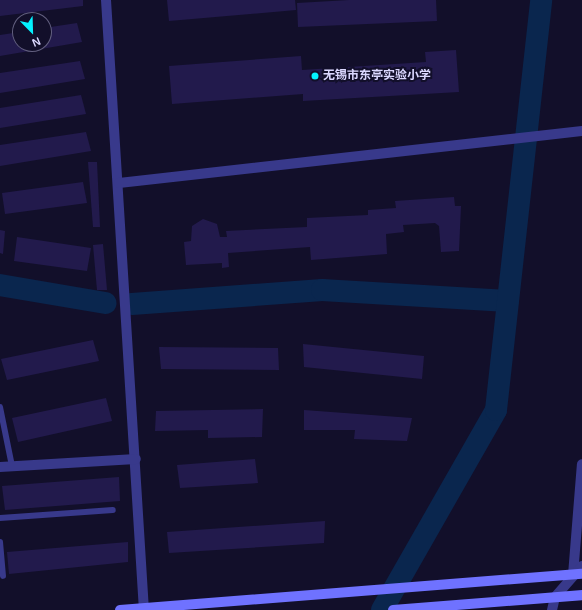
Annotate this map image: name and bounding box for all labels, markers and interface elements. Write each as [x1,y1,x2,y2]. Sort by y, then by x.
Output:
north arrow [12,12,52,52]
text: N [30,35,42,49]
place label: 无锡市东亭实验小学 [323,69,431,83]
marker: 无锡市东亭实验小学 [310,71,320,81]

